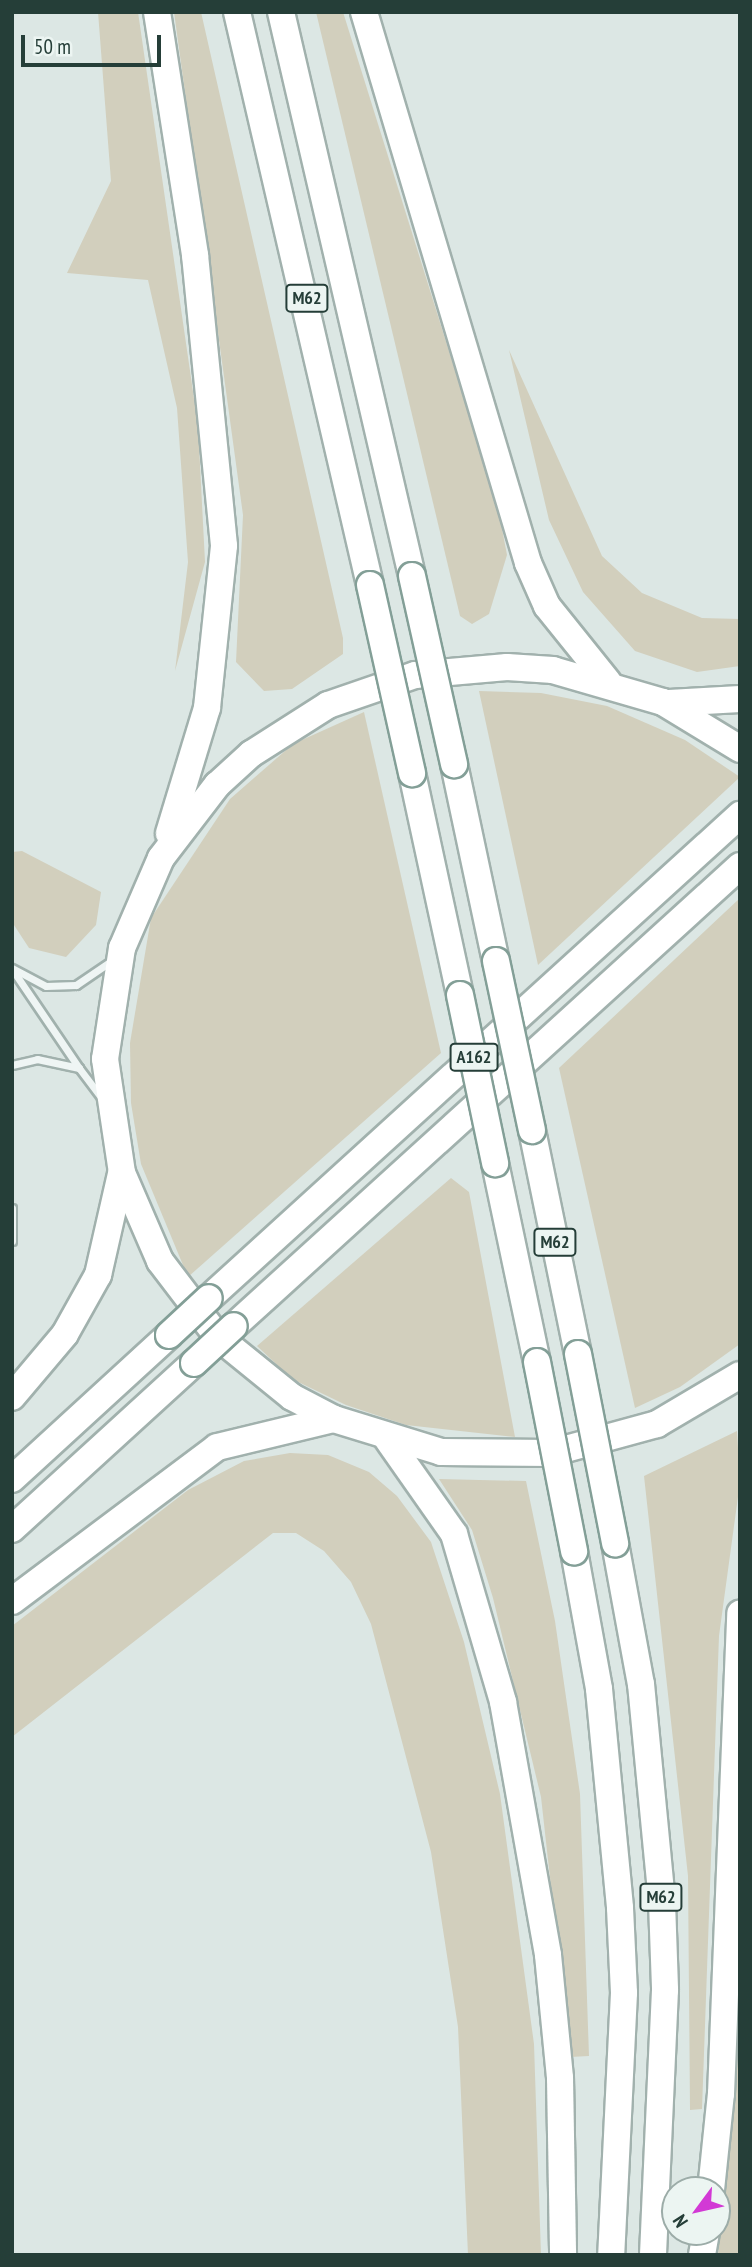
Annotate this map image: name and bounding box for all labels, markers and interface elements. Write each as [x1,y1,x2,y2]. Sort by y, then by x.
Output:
scale bar [24,21,164,65]
text: 50 m [34,33,71,60]
road number: M62 [284,284,330,312]
road number: A162 [449,1042,498,1072]
road number: M62 [532,1227,578,1256]
road number: M62 [638,1882,684,1912]
north arrow [661,2176,731,2246]
text: N [667,2211,693,2232]

